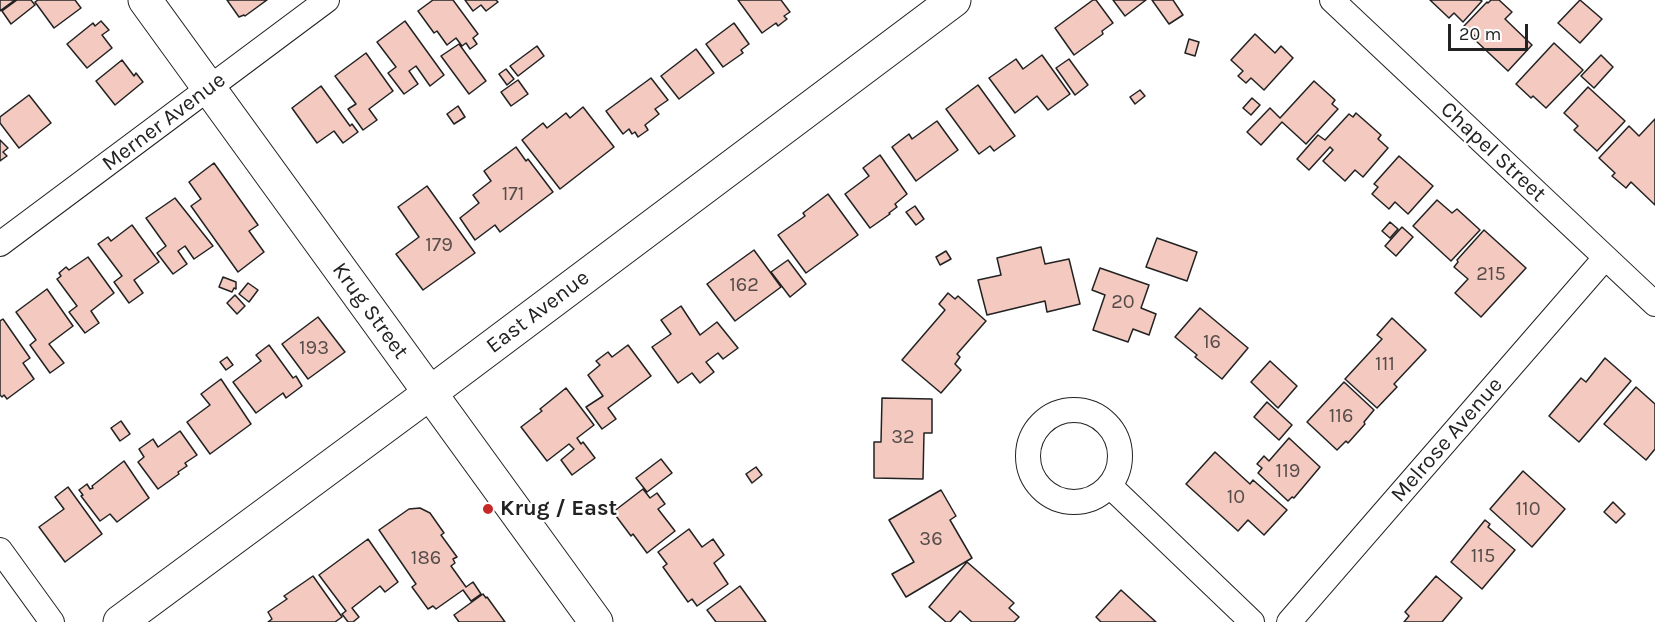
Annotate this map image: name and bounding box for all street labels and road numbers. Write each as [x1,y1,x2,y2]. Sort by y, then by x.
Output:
street label: Merner Avenue [97,67,231,177]
street label: Chapel Street [1435,96,1551,208]
street label: Krug Street [326,258,414,364]
street label: East Avenue [481,265,595,359]
street label: Melrose Avenue [1386,372,1508,508]

